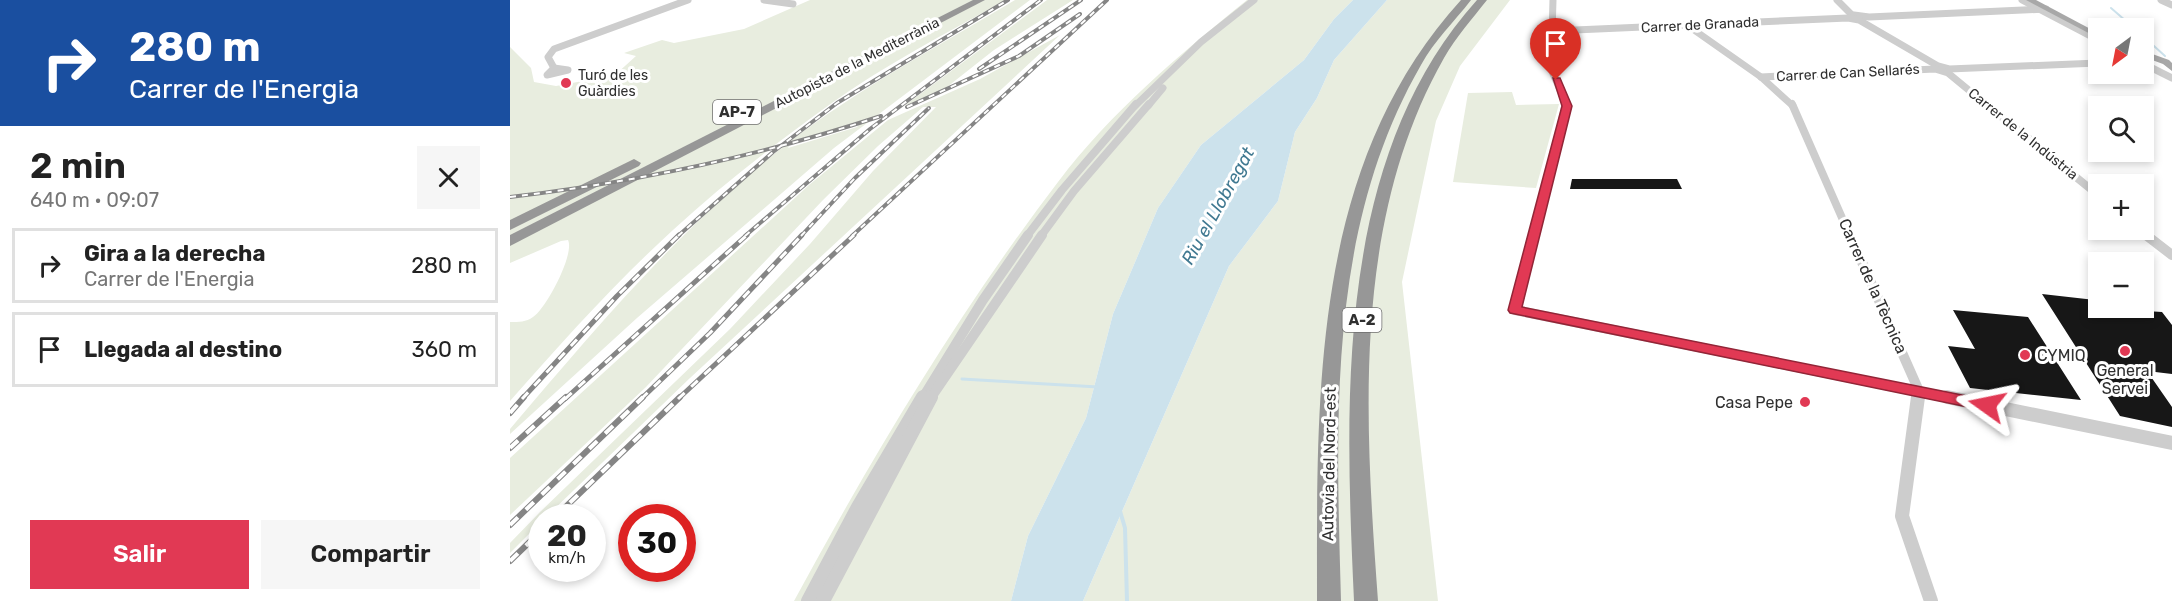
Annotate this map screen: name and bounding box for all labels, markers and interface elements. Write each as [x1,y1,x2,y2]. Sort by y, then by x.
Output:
street label: Carrer de Granada [1641,13,1759,37]
street label: Autopista de la Mediterrània [772,14,942,112]
pin [1530,18,1581,80]
north arrow [2088,18,2154,84]
map controls [2088,18,2154,318]
text: 280 m [129,22,261,72]
icon: right [30,24,108,102]
icon: arrive [1539,27,1572,60]
street label: Carrer de Can Sellarés [1776,61,1920,85]
place label: Turó de les Guàrdies [578,67,648,100]
text: Carrer de l'Energia [129,73,359,105]
marker: Turó de les Guàrdies [559,76,573,90]
street label: Carrer de la Indústria [1965,85,2081,183]
button: search [2088,96,2154,162]
road number: AP-7 [713,100,761,124]
water label: Riu el Llobregat [1177,143,1260,269]
text: 2 min [30,144,126,187]
button: close [417,146,480,209]
button: + [2088,174,2154,240]
text: 640 m · 09:07 [30,188,159,212]
street label: Carrer de la Tècnica [1835,216,1911,356]
text: Gira a la derecha [84,240,265,267]
icon: right [33,249,66,282]
text: 280 m [411,252,477,279]
button: − [2088,252,2154,318]
text: Carrer de l'Energia [84,267,254,291]
road number: A-2 [1342,308,1382,332]
icon: arrive [33,333,66,366]
text: Llegada al destino [84,336,282,363]
text: 360 m [412,336,477,363]
marker: General Servei [2118,344,2132,358]
place label: CYMIQ [2037,346,2086,365]
marker: CYMIQ [2018,348,2032,362]
place label: General Servei [2096,361,2154,398]
position arrow [1955,373,2019,437]
street label: Autovia del Nord-est [1318,387,1340,541]
place label: Casa Pepe [1715,393,1793,412]
marker: Casa Pepe [1798,395,1812,409]
speed limit sign: 30 [618,504,696,582]
text: 20 [547,518,587,554]
button: Salir [30,520,249,589]
button: Compartir [261,520,480,589]
text: km/h [548,549,586,567]

